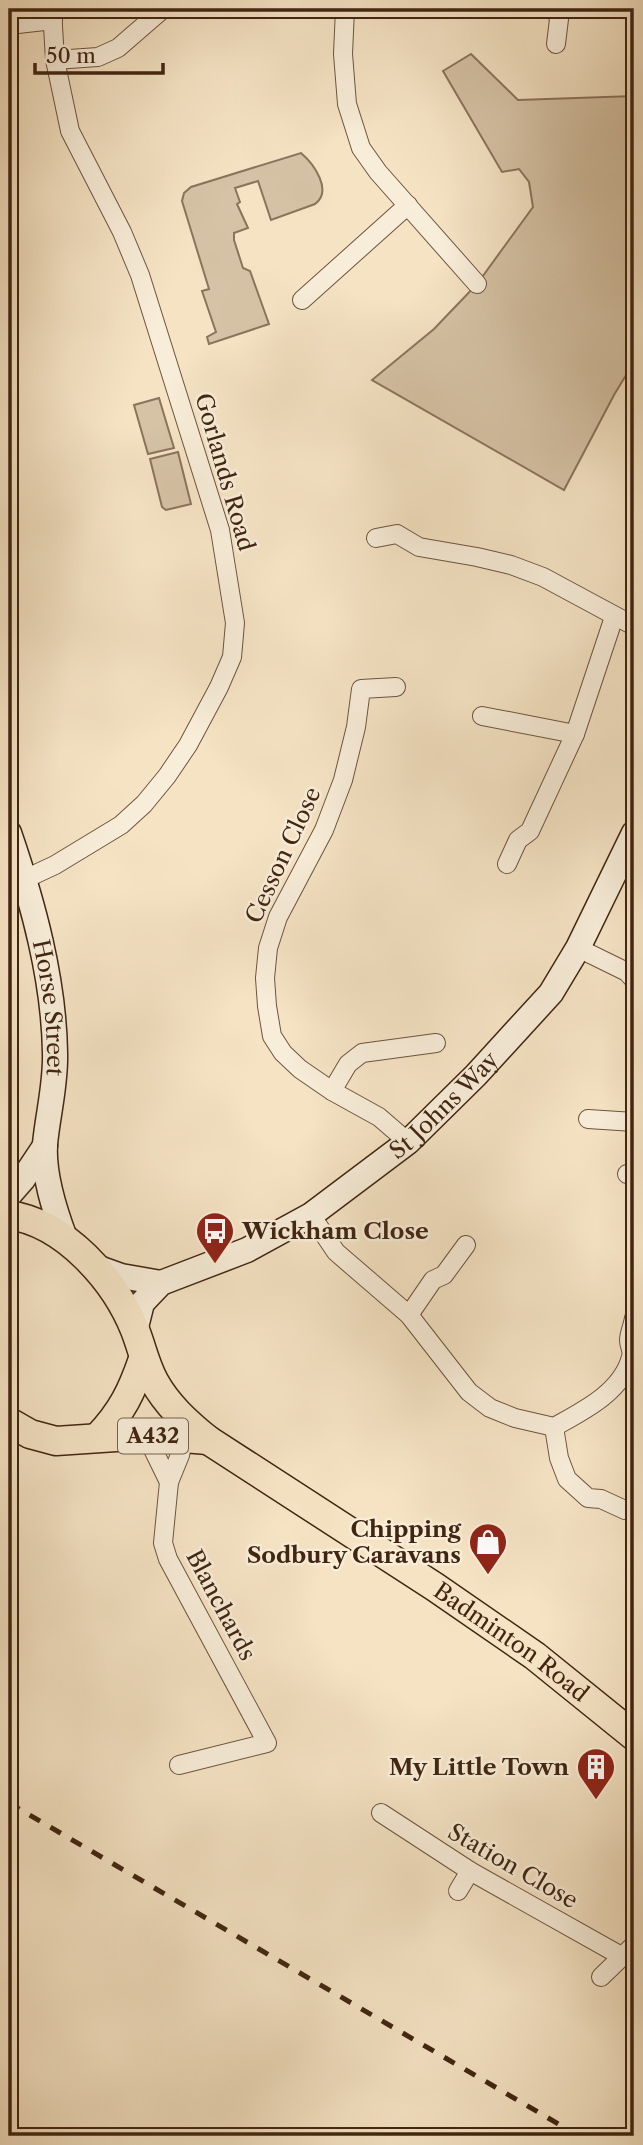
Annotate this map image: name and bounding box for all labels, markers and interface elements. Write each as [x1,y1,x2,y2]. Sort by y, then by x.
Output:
scale bar [35,32,163,76]
text: 50 m [46,43,96,68]
street label: Gorlands Road [189,390,261,554]
street label: Cesson Close [239,783,327,927]
street label: Horse Street [27,937,69,1077]
street label: St Johns Way [384,1046,504,1165]
bus stop icon: Wickham Close [194,1210,236,1265]
place label: Wickham Close [241,1217,429,1245]
road number: A432 [118,1418,188,1454]
place label: Chipping Sodbury Caravans [247,1515,462,1569]
shop icon: Chipping Sodbury Caravans [467,1521,509,1576]
street label: Blanchards [180,1545,262,1665]
street label: Badminton Road [428,1576,594,1708]
building icon: My Little Town [575,1746,617,1801]
place label: My Little Town [389,1753,569,1781]
street label: Station Close [443,1818,583,1914]

